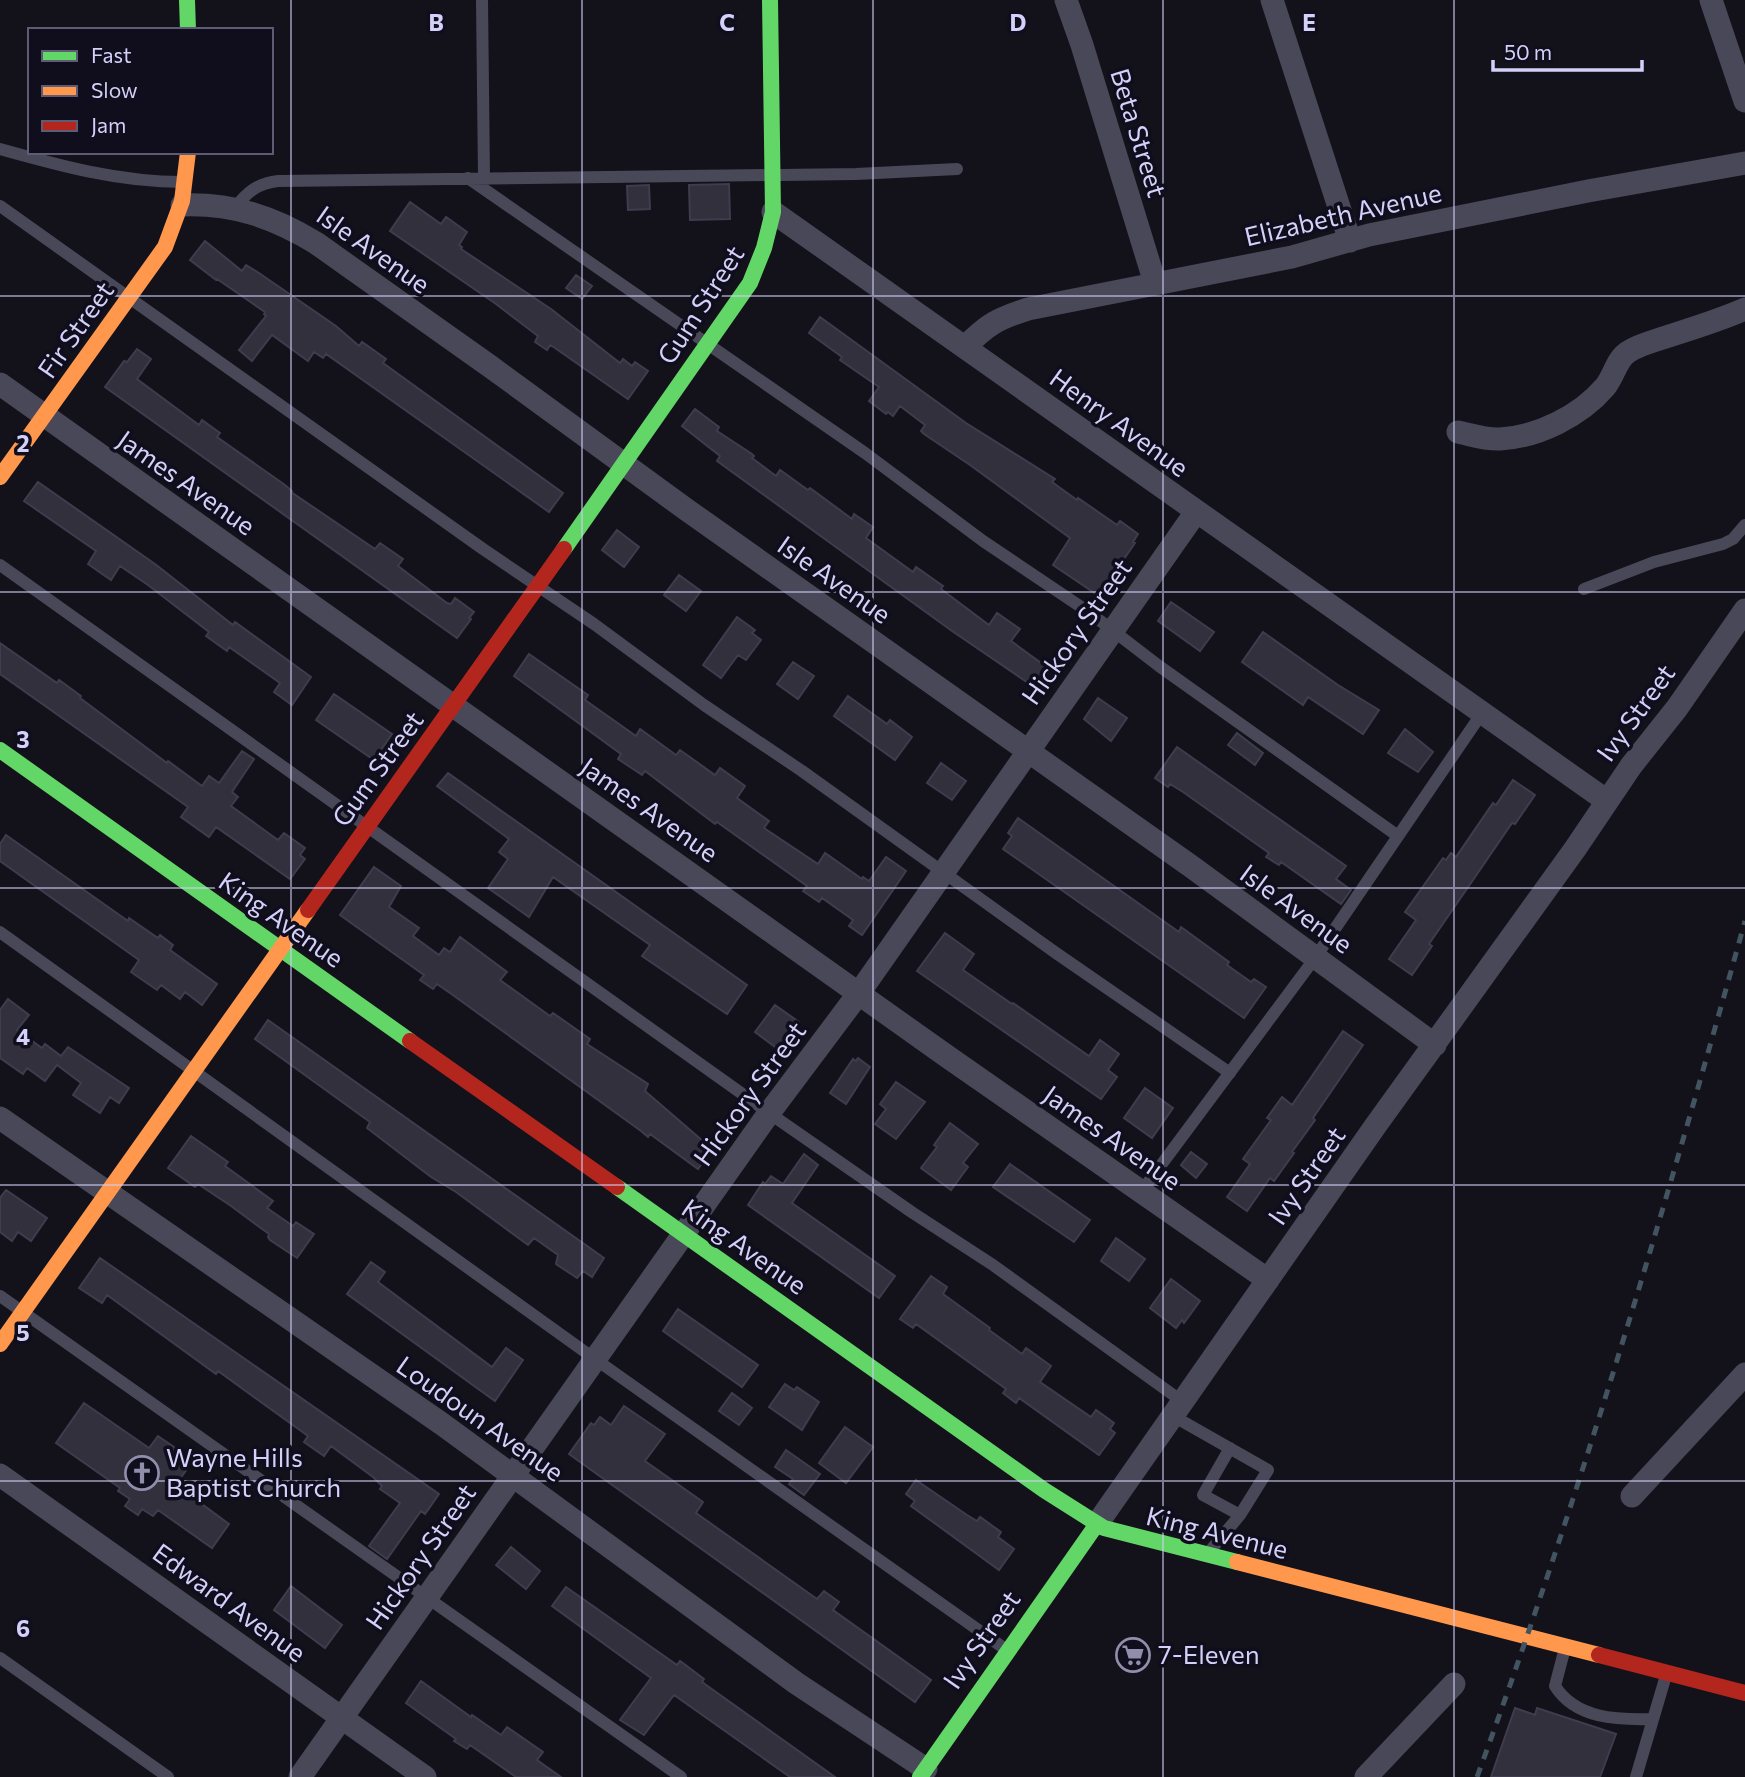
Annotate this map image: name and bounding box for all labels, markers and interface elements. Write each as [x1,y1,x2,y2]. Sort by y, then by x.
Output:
text: B [428,8,444,36]
text: C [719,8,735,36]
text: D [1010,8,1027,36]
text: E [1302,8,1316,36]
legend [28,28,273,154]
scale bar [1493,28,1642,72]
text: 50 m [1504,39,1552,64]
text: Fast [91,42,132,67]
street label: Beta Street [1105,64,1174,201]
text: Slow [91,77,138,102]
text: Jam [91,112,126,137]
street label: Elizabeth Avenue [1241,176,1444,251]
street label: Isle Avenue [311,198,436,299]
street label: Gum Street [650,239,749,369]
street label: Fir Street [30,275,119,383]
street label: Henry Avenue [1045,361,1195,482]
street label: James Avenue [112,423,262,541]
text: 2 [16,429,30,457]
street label: Isle Avenue [772,528,897,629]
street label: Hickory Street [1014,552,1137,710]
street label: Ivy Street [1589,657,1680,767]
street label: Gum Street [325,705,429,832]
text: 3 [16,725,30,753]
street label: James Avenue [575,750,725,868]
street label: Isle Avenue [1235,857,1359,959]
street label: King Avenue [214,865,350,973]
street label: Hickory Street [686,1015,811,1171]
text: 4 [16,1022,30,1050]
street label: James Avenue [1038,1078,1188,1196]
street label: Ivy Street [1261,1120,1351,1230]
street label: King Avenue [677,1192,813,1300]
text: 5 [16,1318,30,1346]
street label: Loudoun Avenue [391,1349,570,1487]
place label: Wayne Hills Baptist Church [166,1441,341,1502]
church icon: Wayne Hills Baptist Church [123,1454,161,1492]
street label: Hickory Street [358,1477,481,1635]
street label: King Avenue [1143,1499,1291,1564]
street label: Edward Avenue [147,1536,312,1668]
street label: Ivy Street [936,1584,1026,1694]
text: 6 [16,1614,30,1642]
supermarket icon: 7-Eleven [1114,1636,1152,1674]
place label: 7-Eleven [1158,1638,1260,1669]

